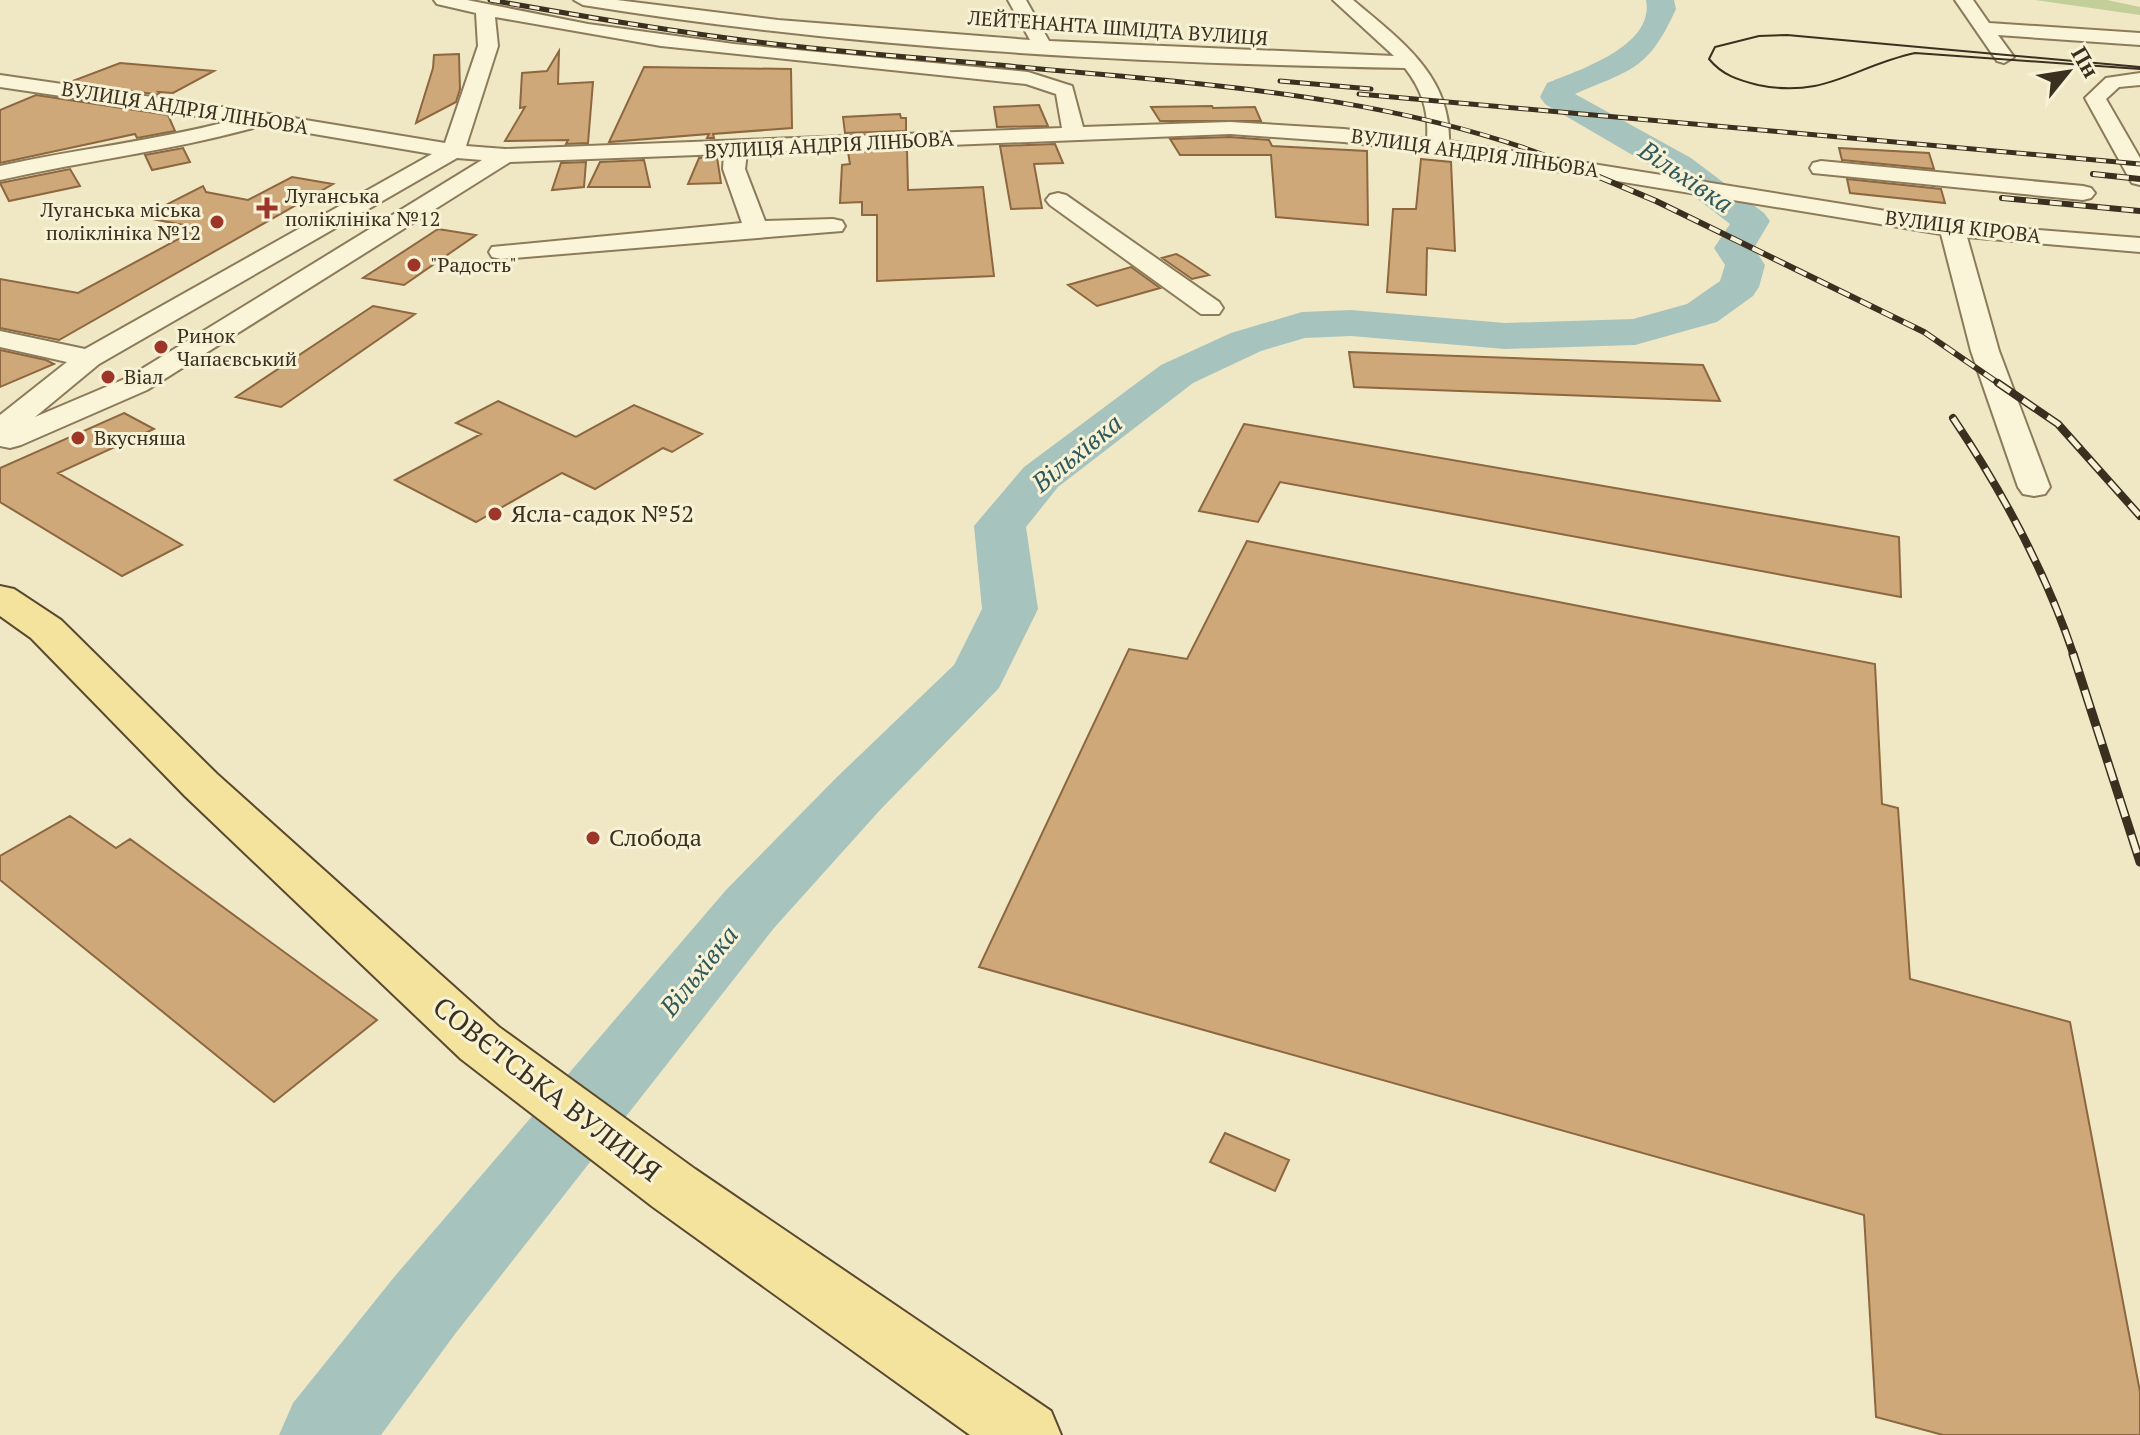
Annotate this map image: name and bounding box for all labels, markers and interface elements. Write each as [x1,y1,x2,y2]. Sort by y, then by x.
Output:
street label: ЛЕЙТЕНАНТА ШМІДТА ВУЛИЦЯ [966,3,1269,51]
north arrow [2028,32,2108,112]
text: Пн [2065,41,2106,83]
street label: ВУЛИЦЯ АНДРІЯ ЛІНЬОВА [60,75,311,140]
street label: ВУЛИЦЯ АНДРІЯ ЛІНЬОВА [1350,122,1601,183]
street label: ВУЛИЦЯ АНДРІЯ ЛІНЬОВА [704,124,955,165]
water label: Вільхівка [1632,132,1740,220]
place label: Луганська поліклініка №12 [284,182,440,232]
place label: Луганська міська поліклініка №12 [39,196,201,246]
marker: Луганська поліклініка №12 [256,197,278,219]
street label: ВУЛИЦЯ КІРОВА [1883,204,2043,250]
marker: Луганська міська поліклініка №12 [208,213,226,231]
place label: "Радость" [430,251,517,278]
marker: "Радость" [405,256,423,274]
place label: Ринок Чапаєвський [177,322,297,372]
marker: Ринок Чапаєвський [152,338,170,356]
place label: Віал [124,363,163,390]
marker: Віал [99,368,117,386]
water label: Вільхівка [1024,406,1128,500]
place label: Вкусняша [94,424,186,451]
marker: Вкусняша [69,429,87,447]
place label: Ясла-садок №52 [511,497,694,529]
marker: Ясла-садок №52 [486,505,504,523]
place label: Слобода [609,821,702,853]
marker: Слобода [584,829,602,847]
water label: Вільхівка [651,918,745,1023]
street label: СОВЄТСЬКА ВУЛИЦЯ [426,988,669,1189]

